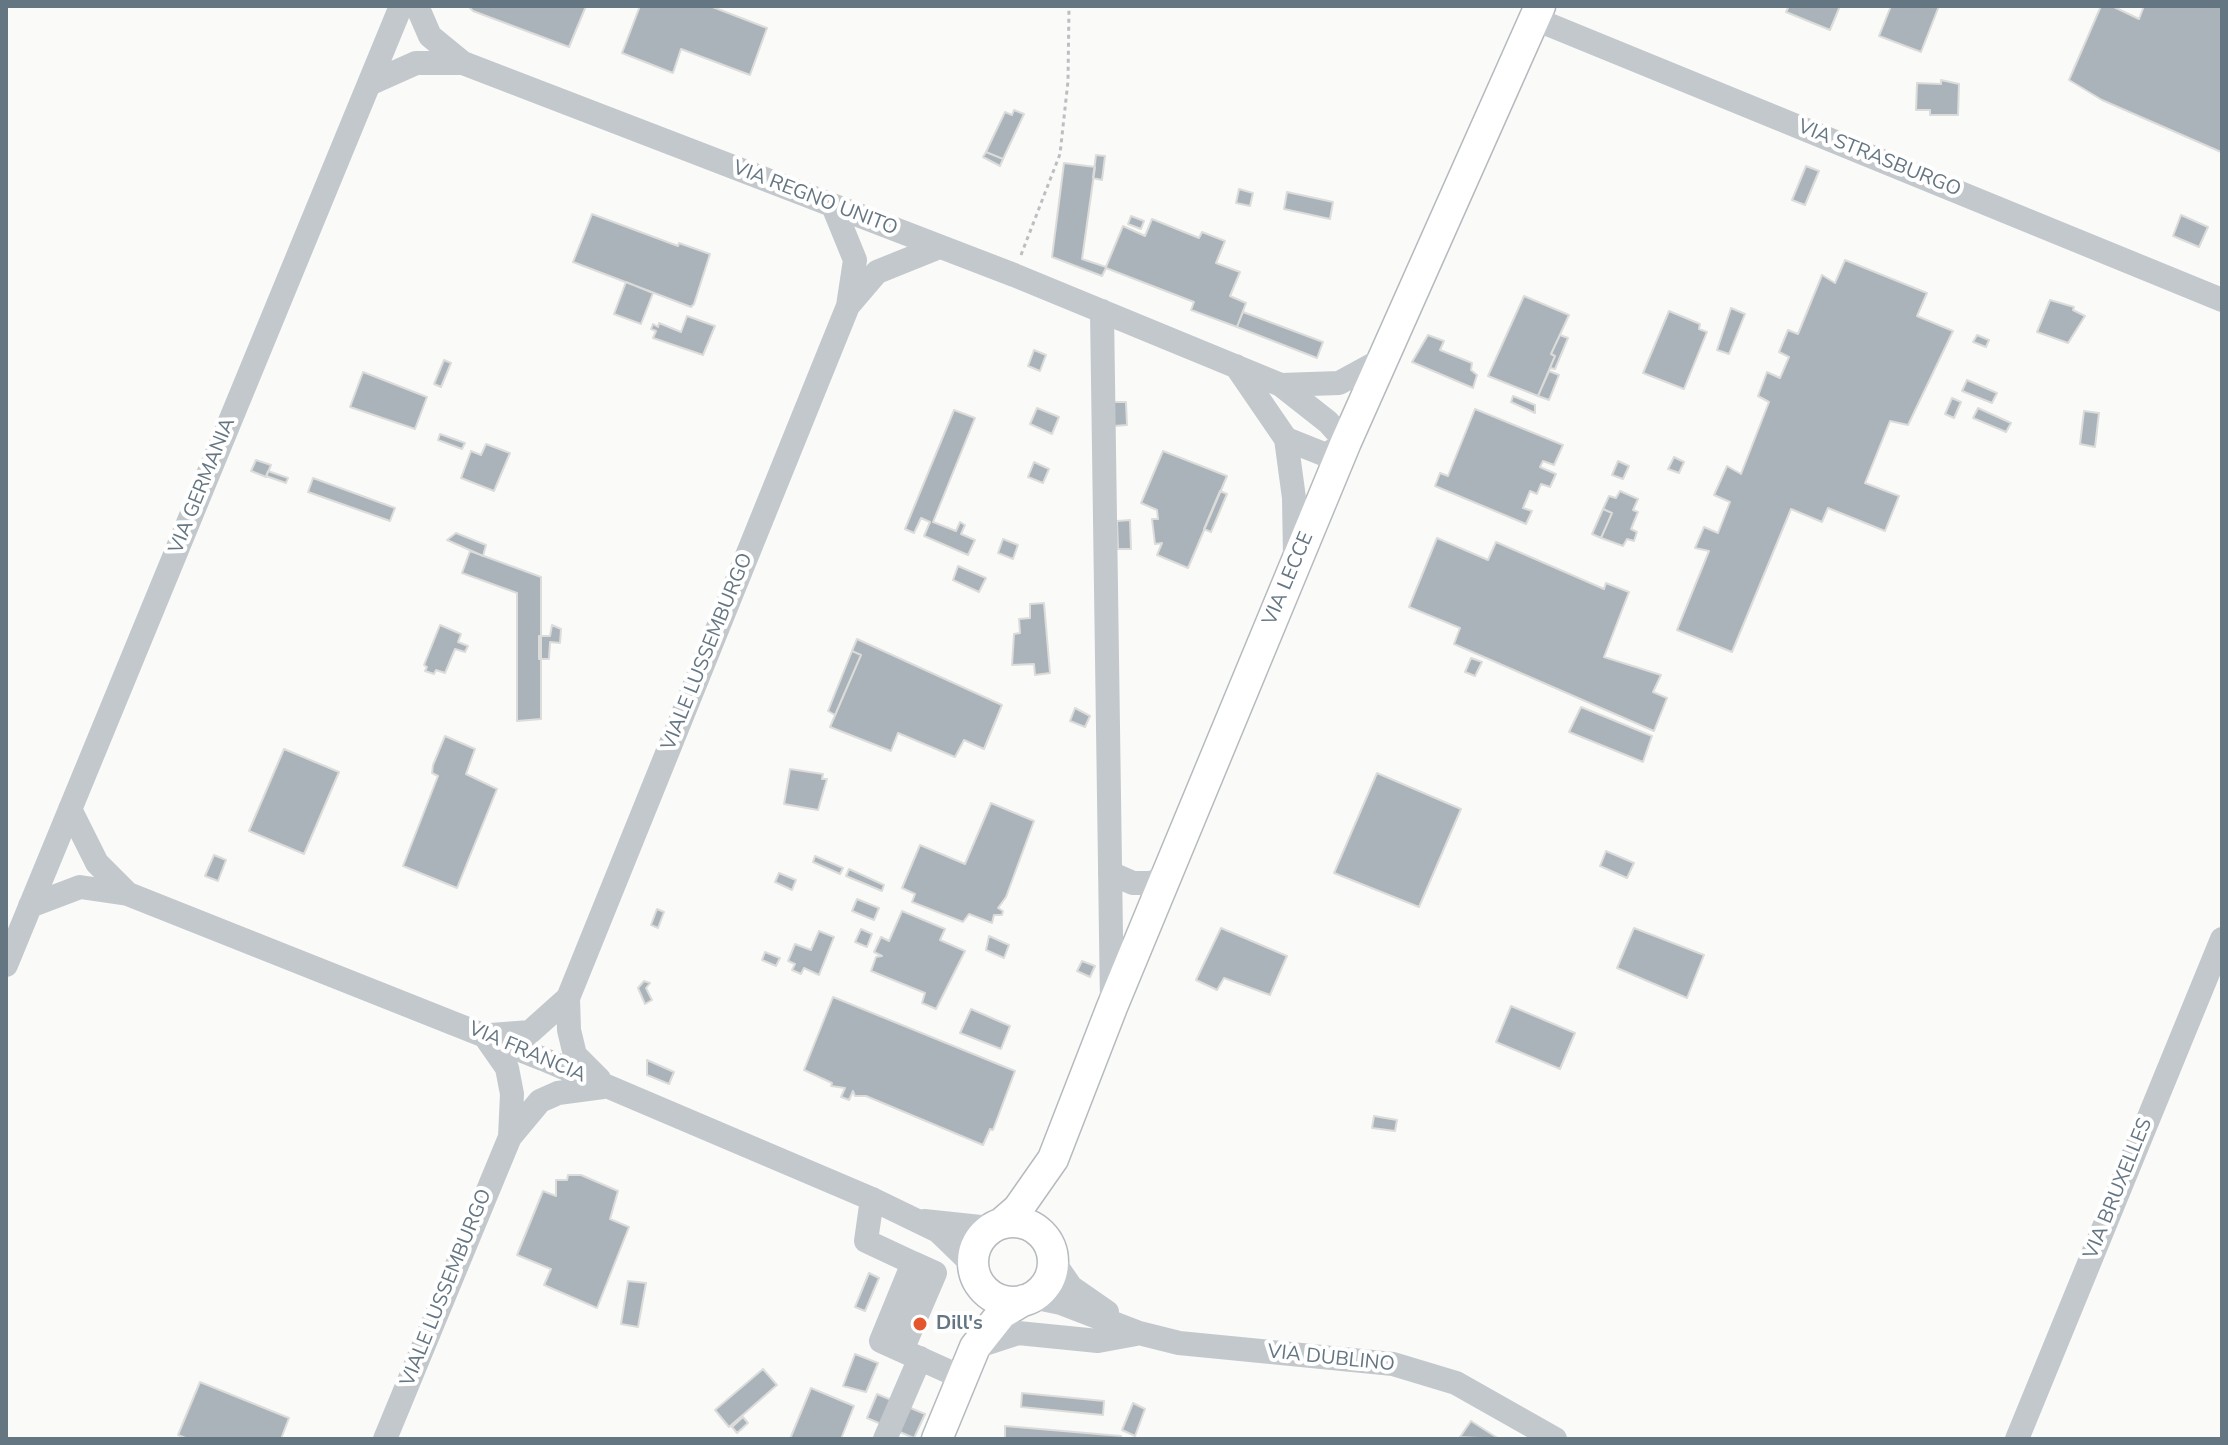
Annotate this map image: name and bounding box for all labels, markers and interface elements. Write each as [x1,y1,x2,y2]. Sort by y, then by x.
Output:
street label: VIA STRASBURGO [1794,115,1964,203]
street label: VIA REGNO UNITO [729,157,901,241]
street label: VIA GERMANIA [165,415,241,557]
street label: VIA LECCE [1259,529,1319,629]
street label: VIALE LUSSEMBURGO [657,550,759,754]
street label: VIA FRANCIA [465,1017,589,1089]
street label: VIA BRUXELLES [2080,1115,2158,1263]
street label: VIALE LUSSEMBURGO [396,1186,498,1390]
place label: Dill's [936,1312,983,1336]
marker: Dill's [911,1315,929,1333]
street label: VIA DUBLINO [1266,1340,1396,1378]

